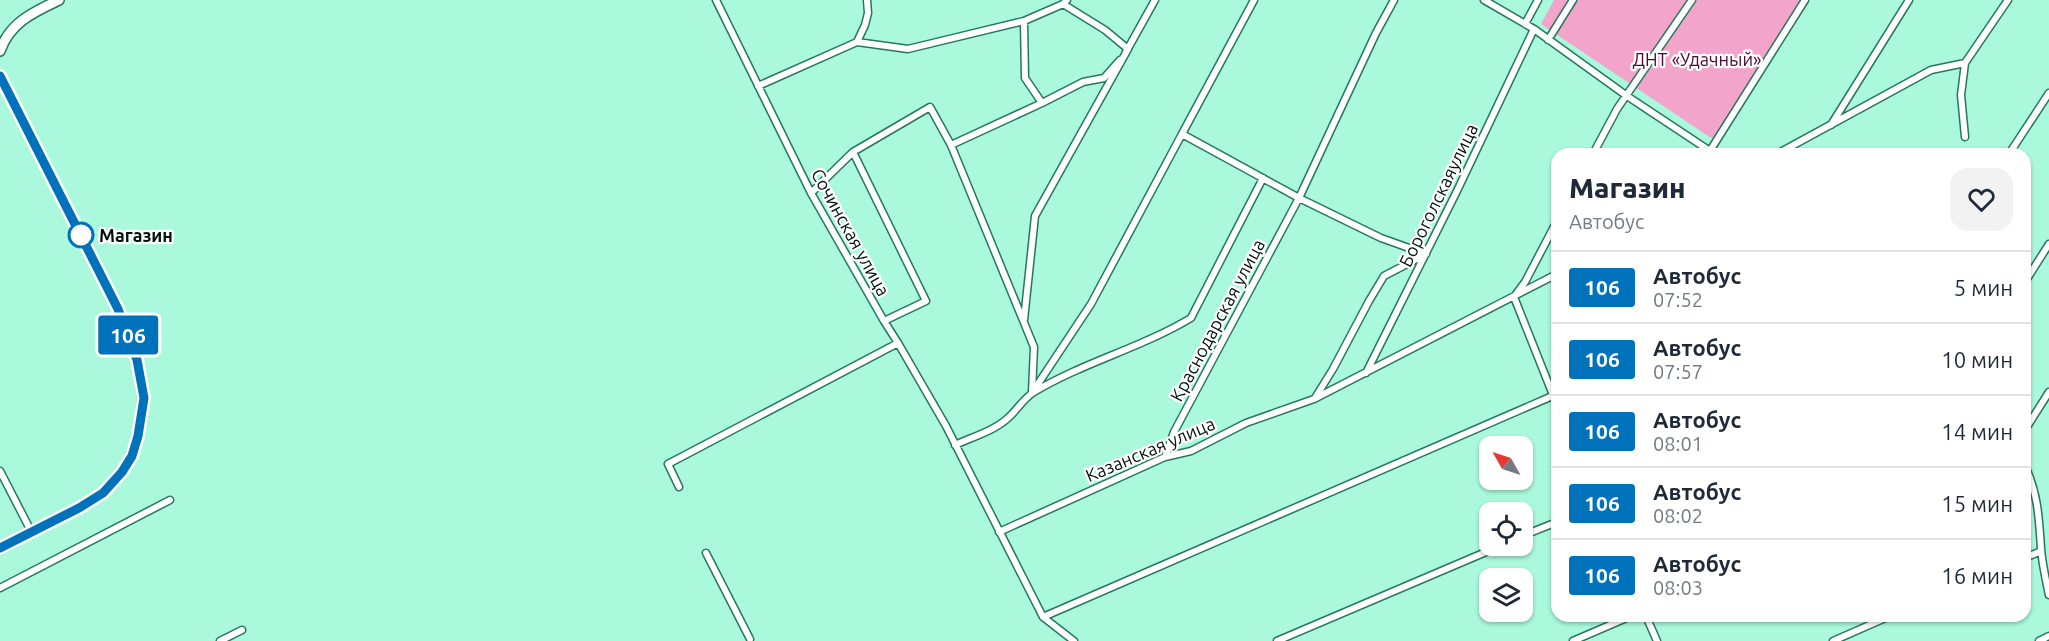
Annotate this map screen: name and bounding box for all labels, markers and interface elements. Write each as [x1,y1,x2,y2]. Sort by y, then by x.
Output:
park label: ДНТ «Удачный» [1632,49,1762,69]
street label: Бороголскаяулица [1395,120,1481,270]
street label: Сочинская улица [808,165,894,299]
button: heart [1950,168,2013,231]
text: Магазин [1569,172,1686,203]
text: Автобус [1569,210,1644,233]
marker: Магазин [68,222,94,248]
place label: Магазин [99,225,173,245]
street label: Краснодарская улица [1166,236,1268,404]
text: Автобус [1653,263,1741,288]
text: 106 [1584,275,1620,299]
text: 5 мин [1954,275,2013,300]
text: 07:52 [1653,288,1703,311]
line badge: 106 [94,316,162,354]
text: 106 [110,323,146,347]
text: Автобус [1653,335,1741,360]
text: 106 [1584,347,1620,371]
text: 10 мин [1941,347,2013,372]
text: 07:57 [1653,360,1703,383]
text: Автобус [1653,407,1741,432]
street label: Казанская улица [1082,413,1218,485]
text: 106 [1584,419,1620,443]
text: 14 мин [1941,419,2013,444]
text: 08:01 [1653,432,1703,455]
north arrow [1479,436,1533,490]
map controls [1479,436,1533,622]
text: Автобус [1653,479,1741,504]
text: 106 [1584,491,1620,515]
text: 15 мин [1941,491,2013,516]
button: locate [1479,502,1533,556]
text: 08:02 [1653,504,1703,527]
text: Автобус [1653,551,1741,576]
text: 106 [1584,563,1620,587]
text: 16 мин [1941,563,2013,588]
button: layers [1479,568,1533,622]
text: 08:03 [1653,576,1703,599]

